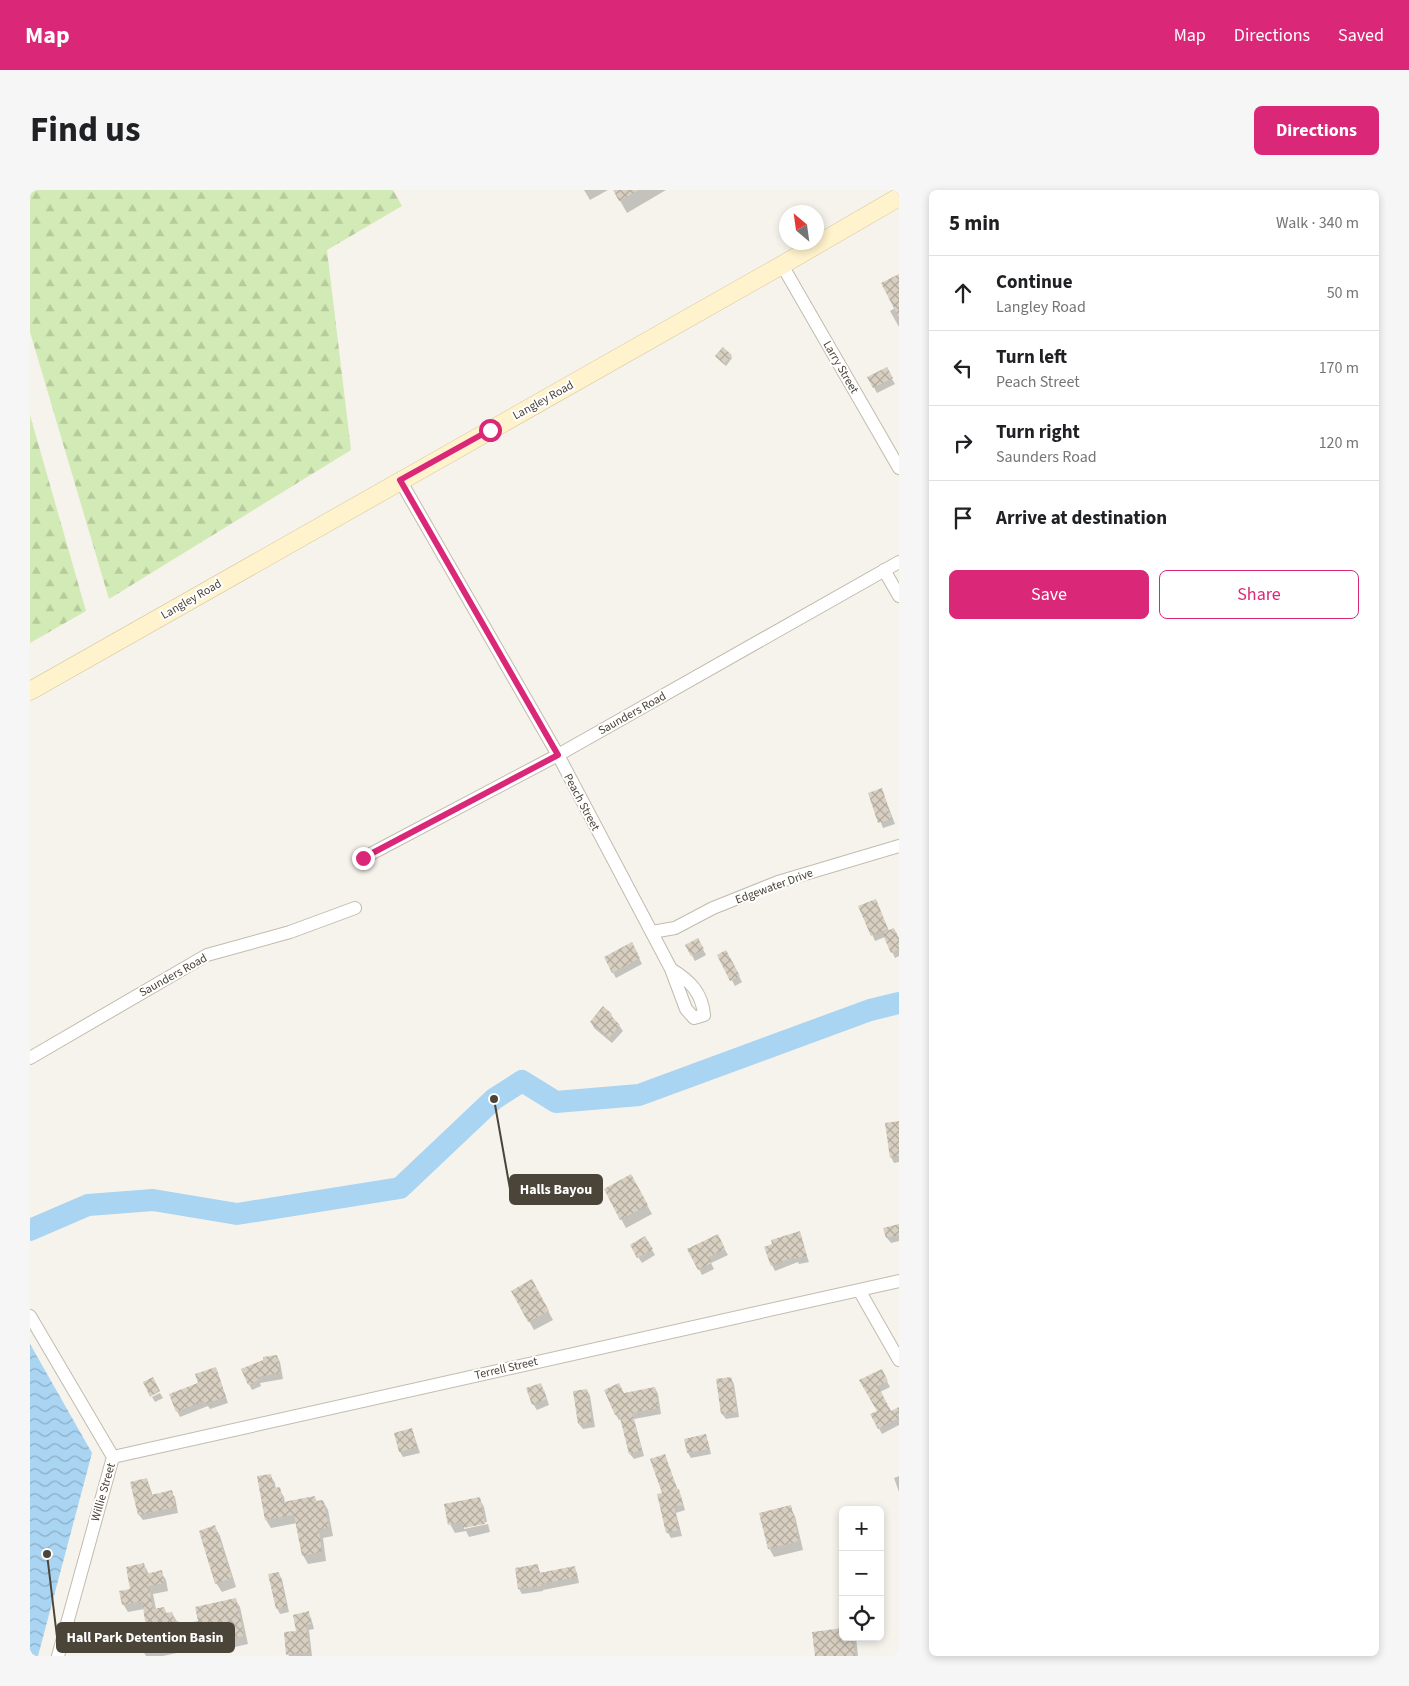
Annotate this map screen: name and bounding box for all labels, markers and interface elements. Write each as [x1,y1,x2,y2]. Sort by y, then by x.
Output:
text: Map [25,18,70,53]
text: Map [1174,23,1206,48]
text: Directions [1234,23,1310,48]
text: Saved [1338,23,1384,48]
text: Find us [30,105,140,155]
button: Directions [1254,106,1379,155]
north arrow [779,205,824,250]
text: 5 min [949,208,1000,238]
text: Walk · 340 m [1276,212,1359,234]
text: Continue [996,269,1073,296]
icon: ahead [949,279,977,307]
text: 50 m [1327,282,1359,304]
text: Langley Road [996,296,1086,318]
street label: Larry Street [819,338,863,397]
text: Turn left [996,344,1067,371]
icon: left [949,354,977,382]
text: 170 m [1319,357,1359,379]
text: Peach Street [996,371,1080,393]
street label: Langley Road [510,377,577,424]
route start [479,419,502,442]
text: Turn right [996,419,1080,446]
icon: right [949,429,977,457]
text: 120 m [1319,432,1359,454]
text: Saunders Road [996,446,1097,468]
icon: arrive [949,504,977,532]
text: Arrive at destination [996,505,1167,532]
button: Save [949,570,1149,619]
button: Share [1159,570,1359,619]
street label: Langley Road [158,575,225,624]
street label: Saunders Road [595,688,669,739]
street label: Peach Street [559,771,604,834]
route end [352,847,375,870]
street label: Edgewater Drive [733,865,815,908]
street label: Saunders Road [136,950,210,1001]
callout: Halls Bayou [510,1175,602,1204]
text: Halls Bayou [520,1180,592,1200]
street label: Terrell Street [473,1353,539,1384]
street label: Willie Street [87,1461,120,1523]
map controls [839,1506,884,1641]
button: + [839,1506,884,1551]
button: − [839,1551,884,1596]
button: locate [839,1596,884,1641]
callout: Hall Park Detention Basin [57,1623,234,1652]
text: Hall Park Detention Basin [66,1628,224,1648]

